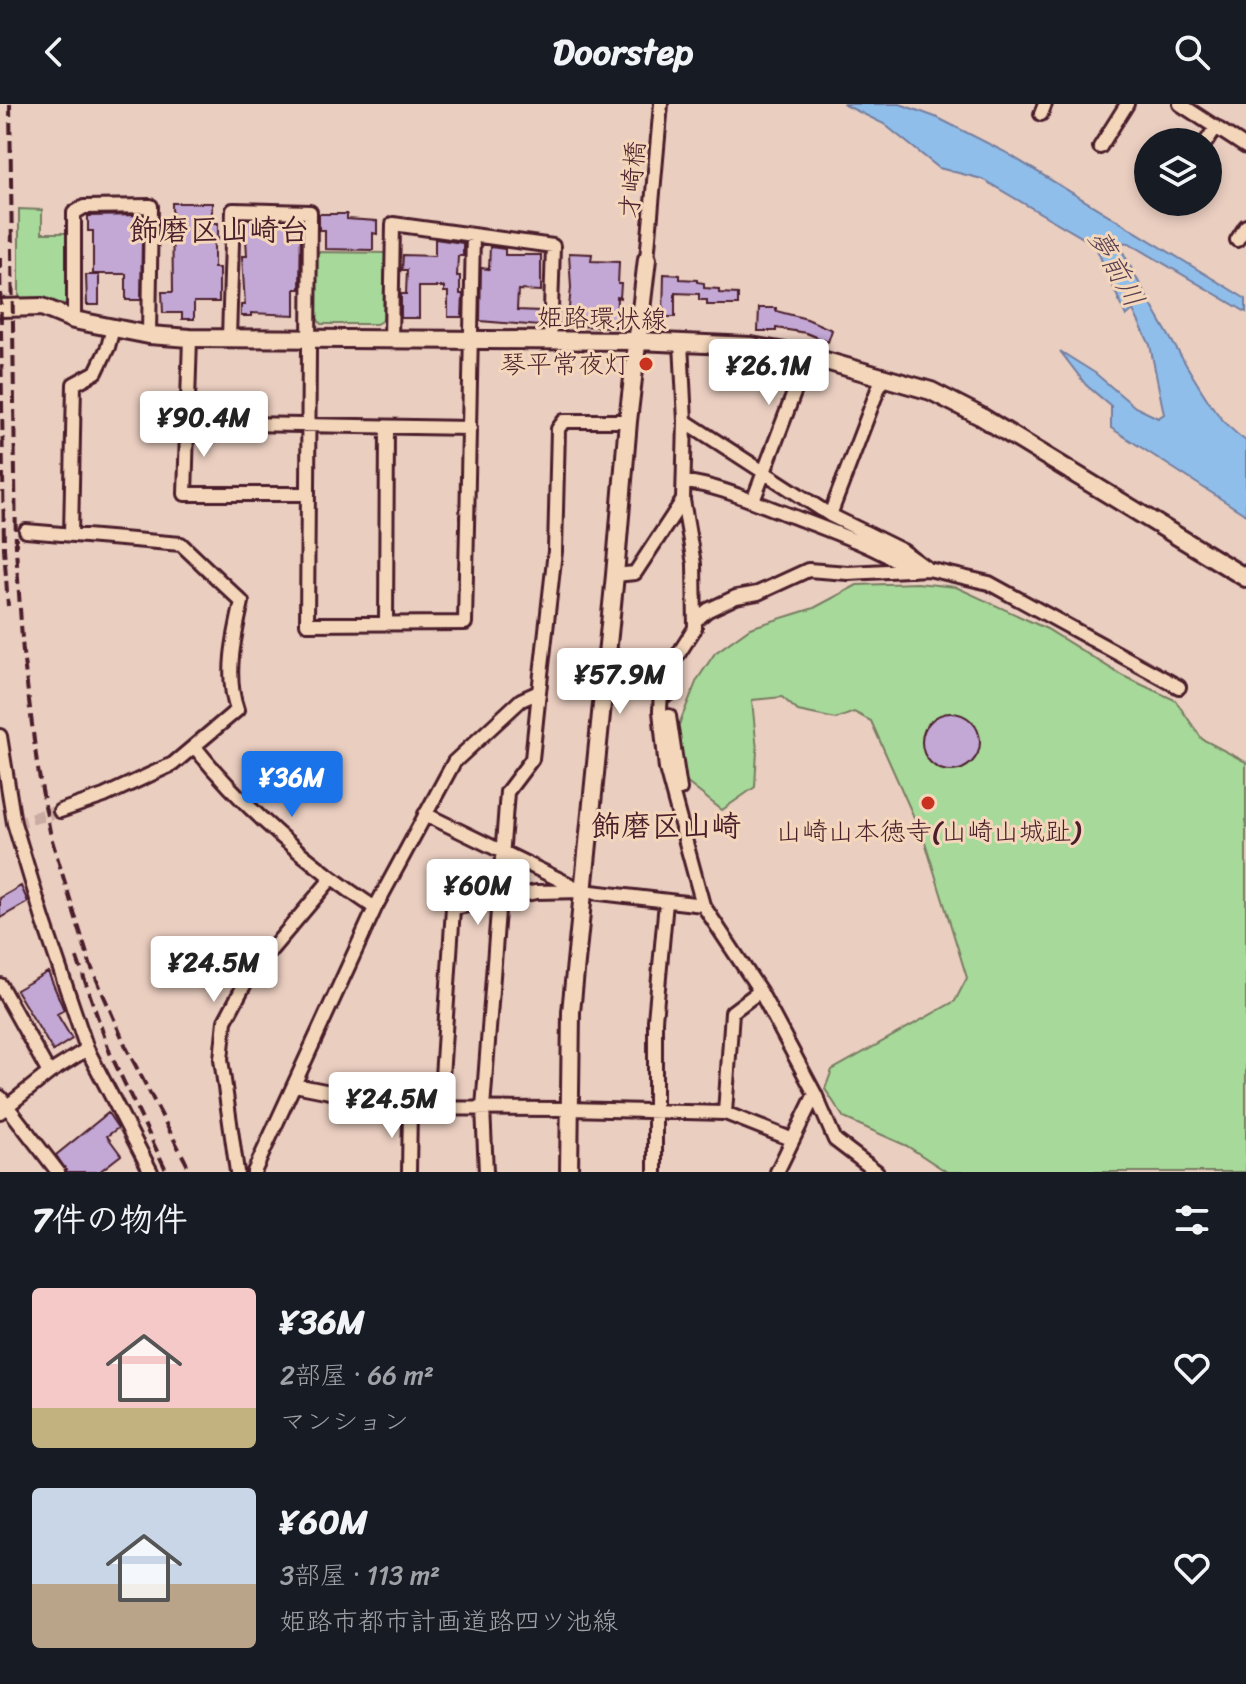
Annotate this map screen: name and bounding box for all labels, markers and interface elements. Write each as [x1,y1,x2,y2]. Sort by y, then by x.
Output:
text: Doorstep [553,20,693,84]
icon: back [32,30,76,74]
icon: search [1170,30,1214,74]
map controls [1134,128,1222,216]
button: layers [1134,128,1222,216]
street label: 才崎橋 [606,139,658,221]
district label: 飾磨区山崎台 [129,203,309,257]
water label: 夢前川 [1075,220,1158,317]
street label: 姫路環状線 [537,294,667,342]
pin: ¥26.1M [704,339,834,407]
place label: 琴平常夜灯 [500,341,630,387]
text: ¥26.1M [727,342,811,388]
marker: 琴平常夜灯 [637,355,655,373]
pin: ¥90.4M [139,391,269,459]
text: ¥90.4M [158,394,250,440]
pin: ¥57.9M [555,648,685,716]
text: ¥57.9M [575,651,665,697]
pin: ¥36M [245,751,339,819]
text: ¥36M [260,754,324,800]
marker: 山崎山本徳寺(山崎山城趾) [919,794,937,812]
district label: 飾磨区山崎 [591,799,741,853]
place label: 山崎山本徳寺(山崎山城趾) [776,808,1082,854]
pin: ¥60M [431,859,525,927]
text: ¥60M [445,862,511,908]
pin: ¥24.5M [149,936,279,1004]
text: ¥24.5M [169,939,259,985]
pin: ¥24.5M [327,1072,457,1140]
text: ¥24.5M [347,1075,437,1121]
text: 7件の物件 [32,1190,187,1250]
icon: filters [1170,1198,1214,1242]
text: ¥36M [280,1292,365,1352]
icon: home [96,1320,192,1416]
icon: heart [1170,1346,1214,1390]
text: 2部屋 · 66 m² [280,1352,434,1398]
text: マンション [280,1398,409,1444]
text: ¥60M [280,1492,367,1552]
icon: home [96,1520,192,1616]
icon: heart [1170,1546,1214,1590]
text: 3部屋 · 113 m² [280,1552,440,1598]
text: 姫路市都市計画道路四ツ池線 [280,1598,618,1644]

